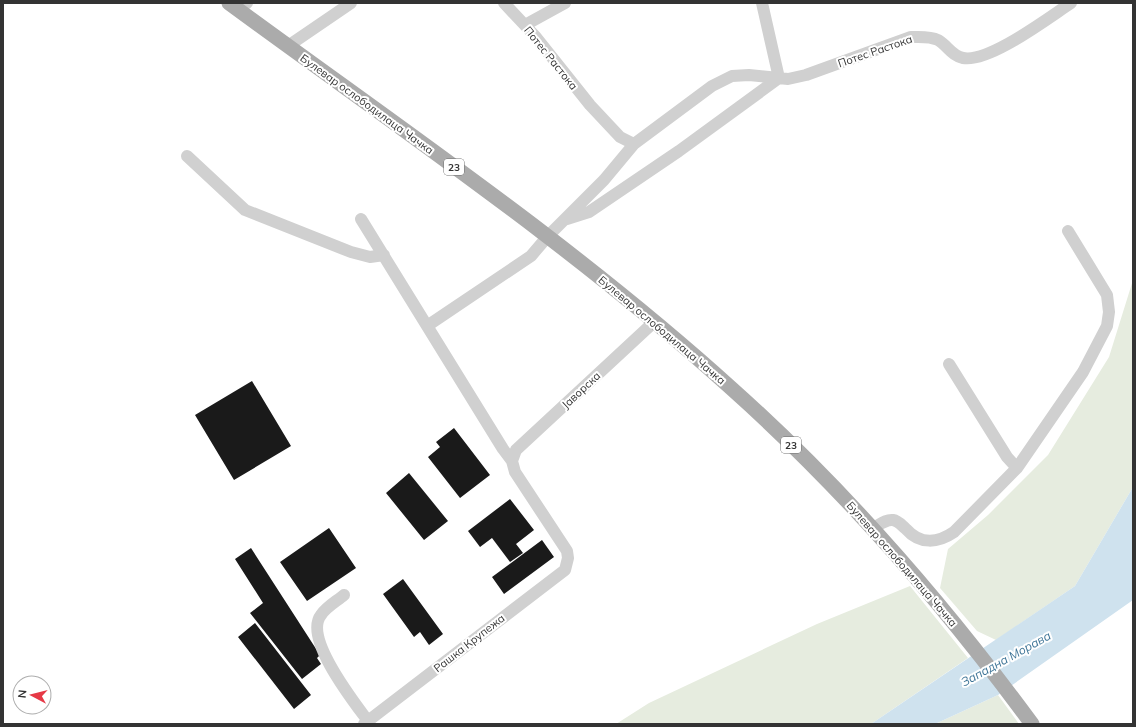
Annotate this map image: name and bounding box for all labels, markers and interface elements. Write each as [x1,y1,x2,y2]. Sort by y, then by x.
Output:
street label: Потес Растока [521,23,581,93]
street label: Потес Растока [836,32,914,70]
street label: Булевар ослободилаца Чачка [298,51,436,157]
road number: 23 [444,159,464,175]
street label: Булевар ослободилаца Чачка [596,273,728,387]
street label: Јаворска [559,369,603,411]
road number: 23 [781,437,801,453]
street label: Булевар ослободилаца Чачка [844,498,960,630]
street label: Рашка Крупежа [431,611,507,675]
water label: Западна Морава [958,628,1053,689]
north arrow [12,675,52,715]
text: N [15,689,30,699]

